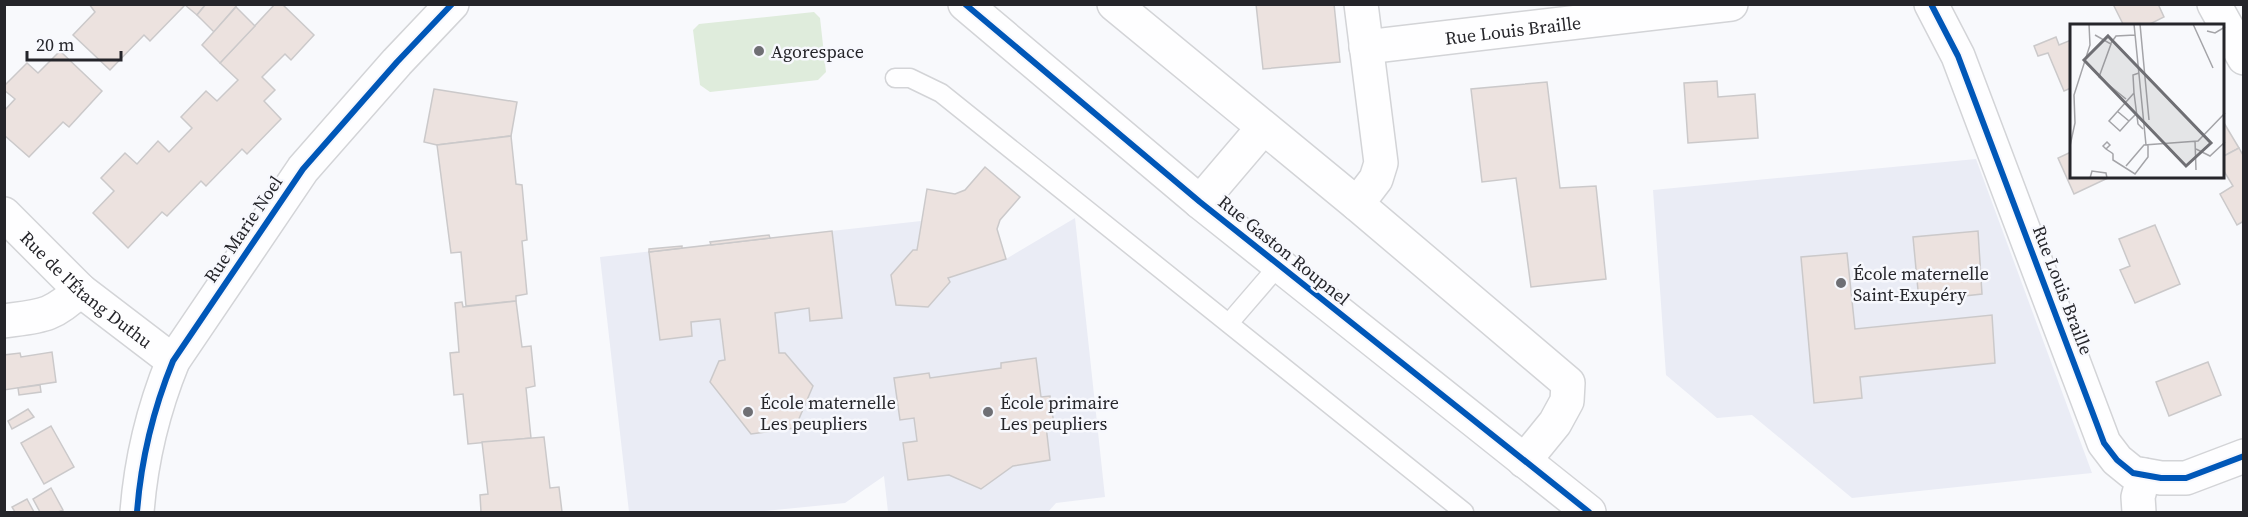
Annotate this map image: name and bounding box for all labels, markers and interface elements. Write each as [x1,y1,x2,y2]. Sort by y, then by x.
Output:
street label: Rue Louis Braille [1444,9,1582,50]
scale bar [27,24,122,62]
inset map [2070,24,2224,178]
text: 20 m [36,32,74,57]
place label: Agorespace [771,39,864,64]
marker: Agorespace [752,44,766,58]
street label: Rue Marie Noel [198,171,288,287]
street label: Rue Gaston Roupnel [1213,189,1355,311]
street label: Rue Louis Braille [2027,222,2099,358]
street label: Rue de l'Étang Duthu [15,225,158,354]
place label: École maternelle Saint-Exupéry [1853,261,1989,307]
marker: École maternelle Saint-Exupéry [1834,276,1848,290]
place label: École maternelle Les peupliers [760,390,896,436]
place label: École primaire Les peupliers [1000,390,1119,436]
marker: École maternelle Les peupliers [741,405,755,419]
marker: École primaire Les peupliers [981,405,995,419]

